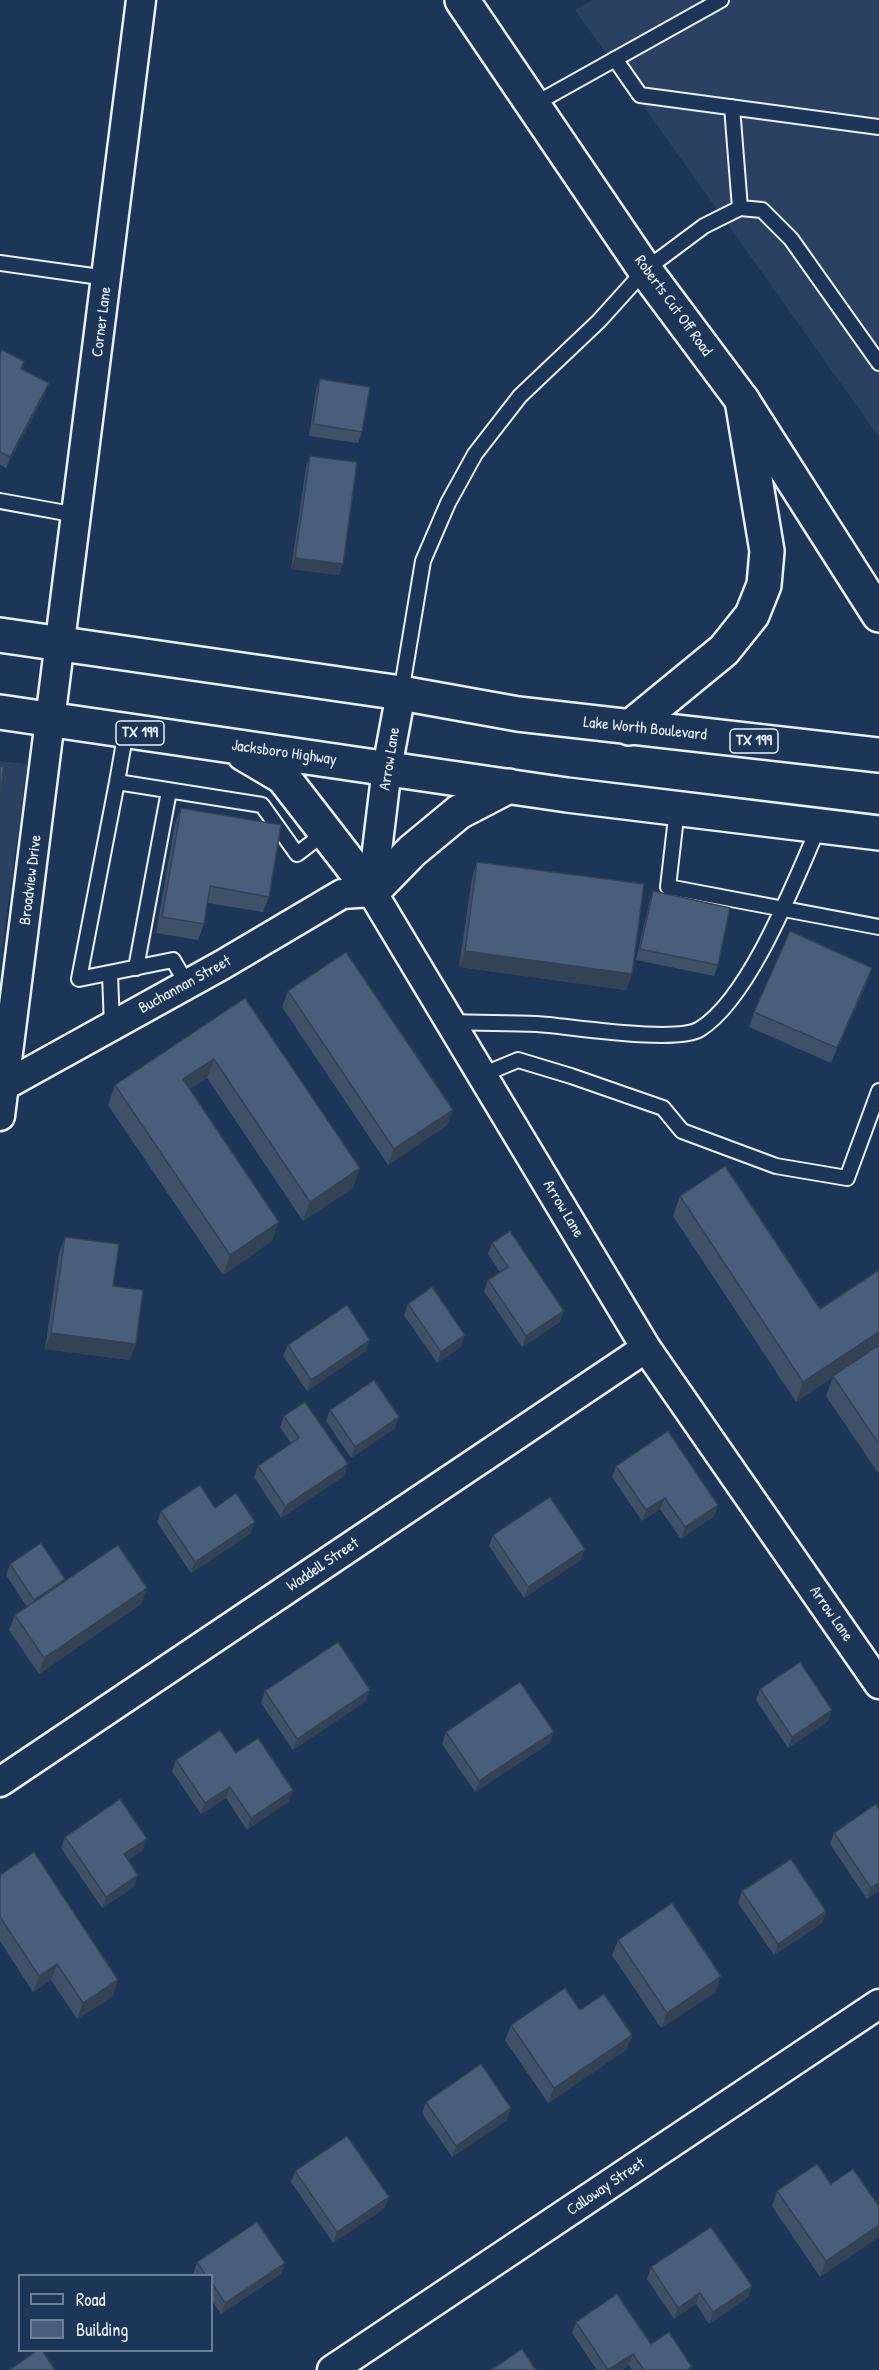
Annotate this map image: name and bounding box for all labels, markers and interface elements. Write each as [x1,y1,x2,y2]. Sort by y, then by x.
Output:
street label: Roberts Cut Off Road [630,252,716,360]
street label: Corner Lane [88,286,116,358]
street label: Lake Worth Boulevard [582,713,708,745]
road number: TX 199 [116,721,164,745]
street label: Arrow Lane [376,726,404,792]
road number: TX 199 [730,729,778,753]
street label: Jacksboro Highway [230,736,338,770]
street label: Broadview Drive [16,834,46,926]
street label: Buchannan Street [135,952,235,1018]
street label: Arrow Lane [538,1177,588,1241]
street label: Waddell Street [283,1534,363,1596]
street label: Arrow Lane [805,1582,857,1646]
street label: Calloway Street [563,2154,649,2220]
legend [18,2274,213,2352]
text: Road [76,2287,106,2312]
text: Building [76,2317,128,2342]

